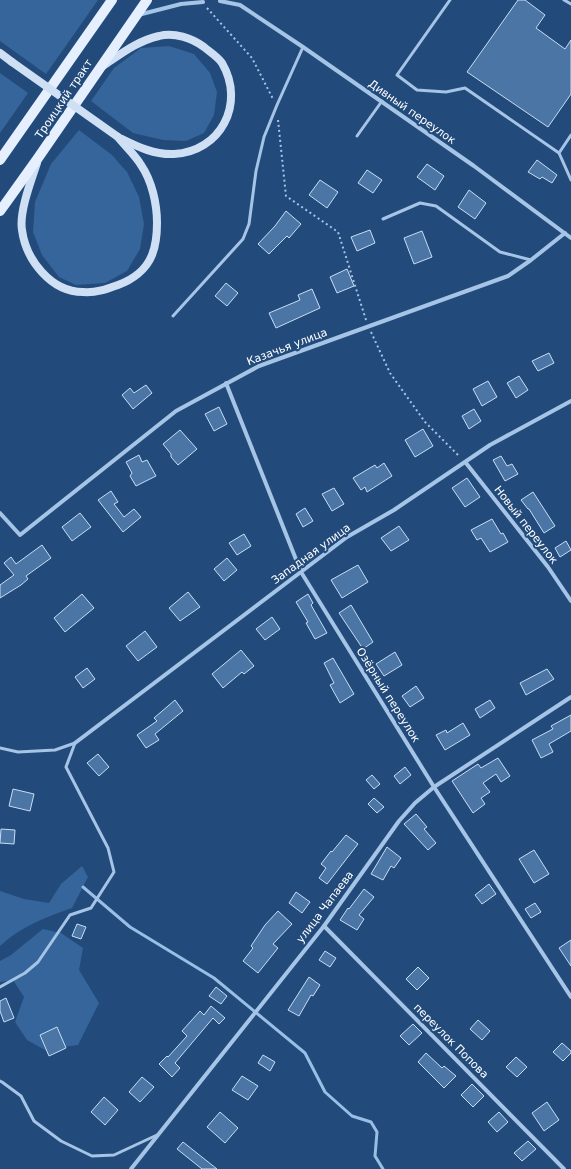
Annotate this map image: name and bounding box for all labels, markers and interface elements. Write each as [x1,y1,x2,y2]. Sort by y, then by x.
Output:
street label: Троицкий тракт [32,56,96,142]
street label: Дивный переулок [366,77,458,147]
street label: Казачья улица [245,326,329,368]
street label: Новый переулок [491,483,561,567]
street label: Западная улица [269,521,353,587]
street label: Озёрный переулок [353,645,423,745]
street label: улица Чапаева [294,868,356,946]
street label: переулок Попова [411,1001,491,1081]

